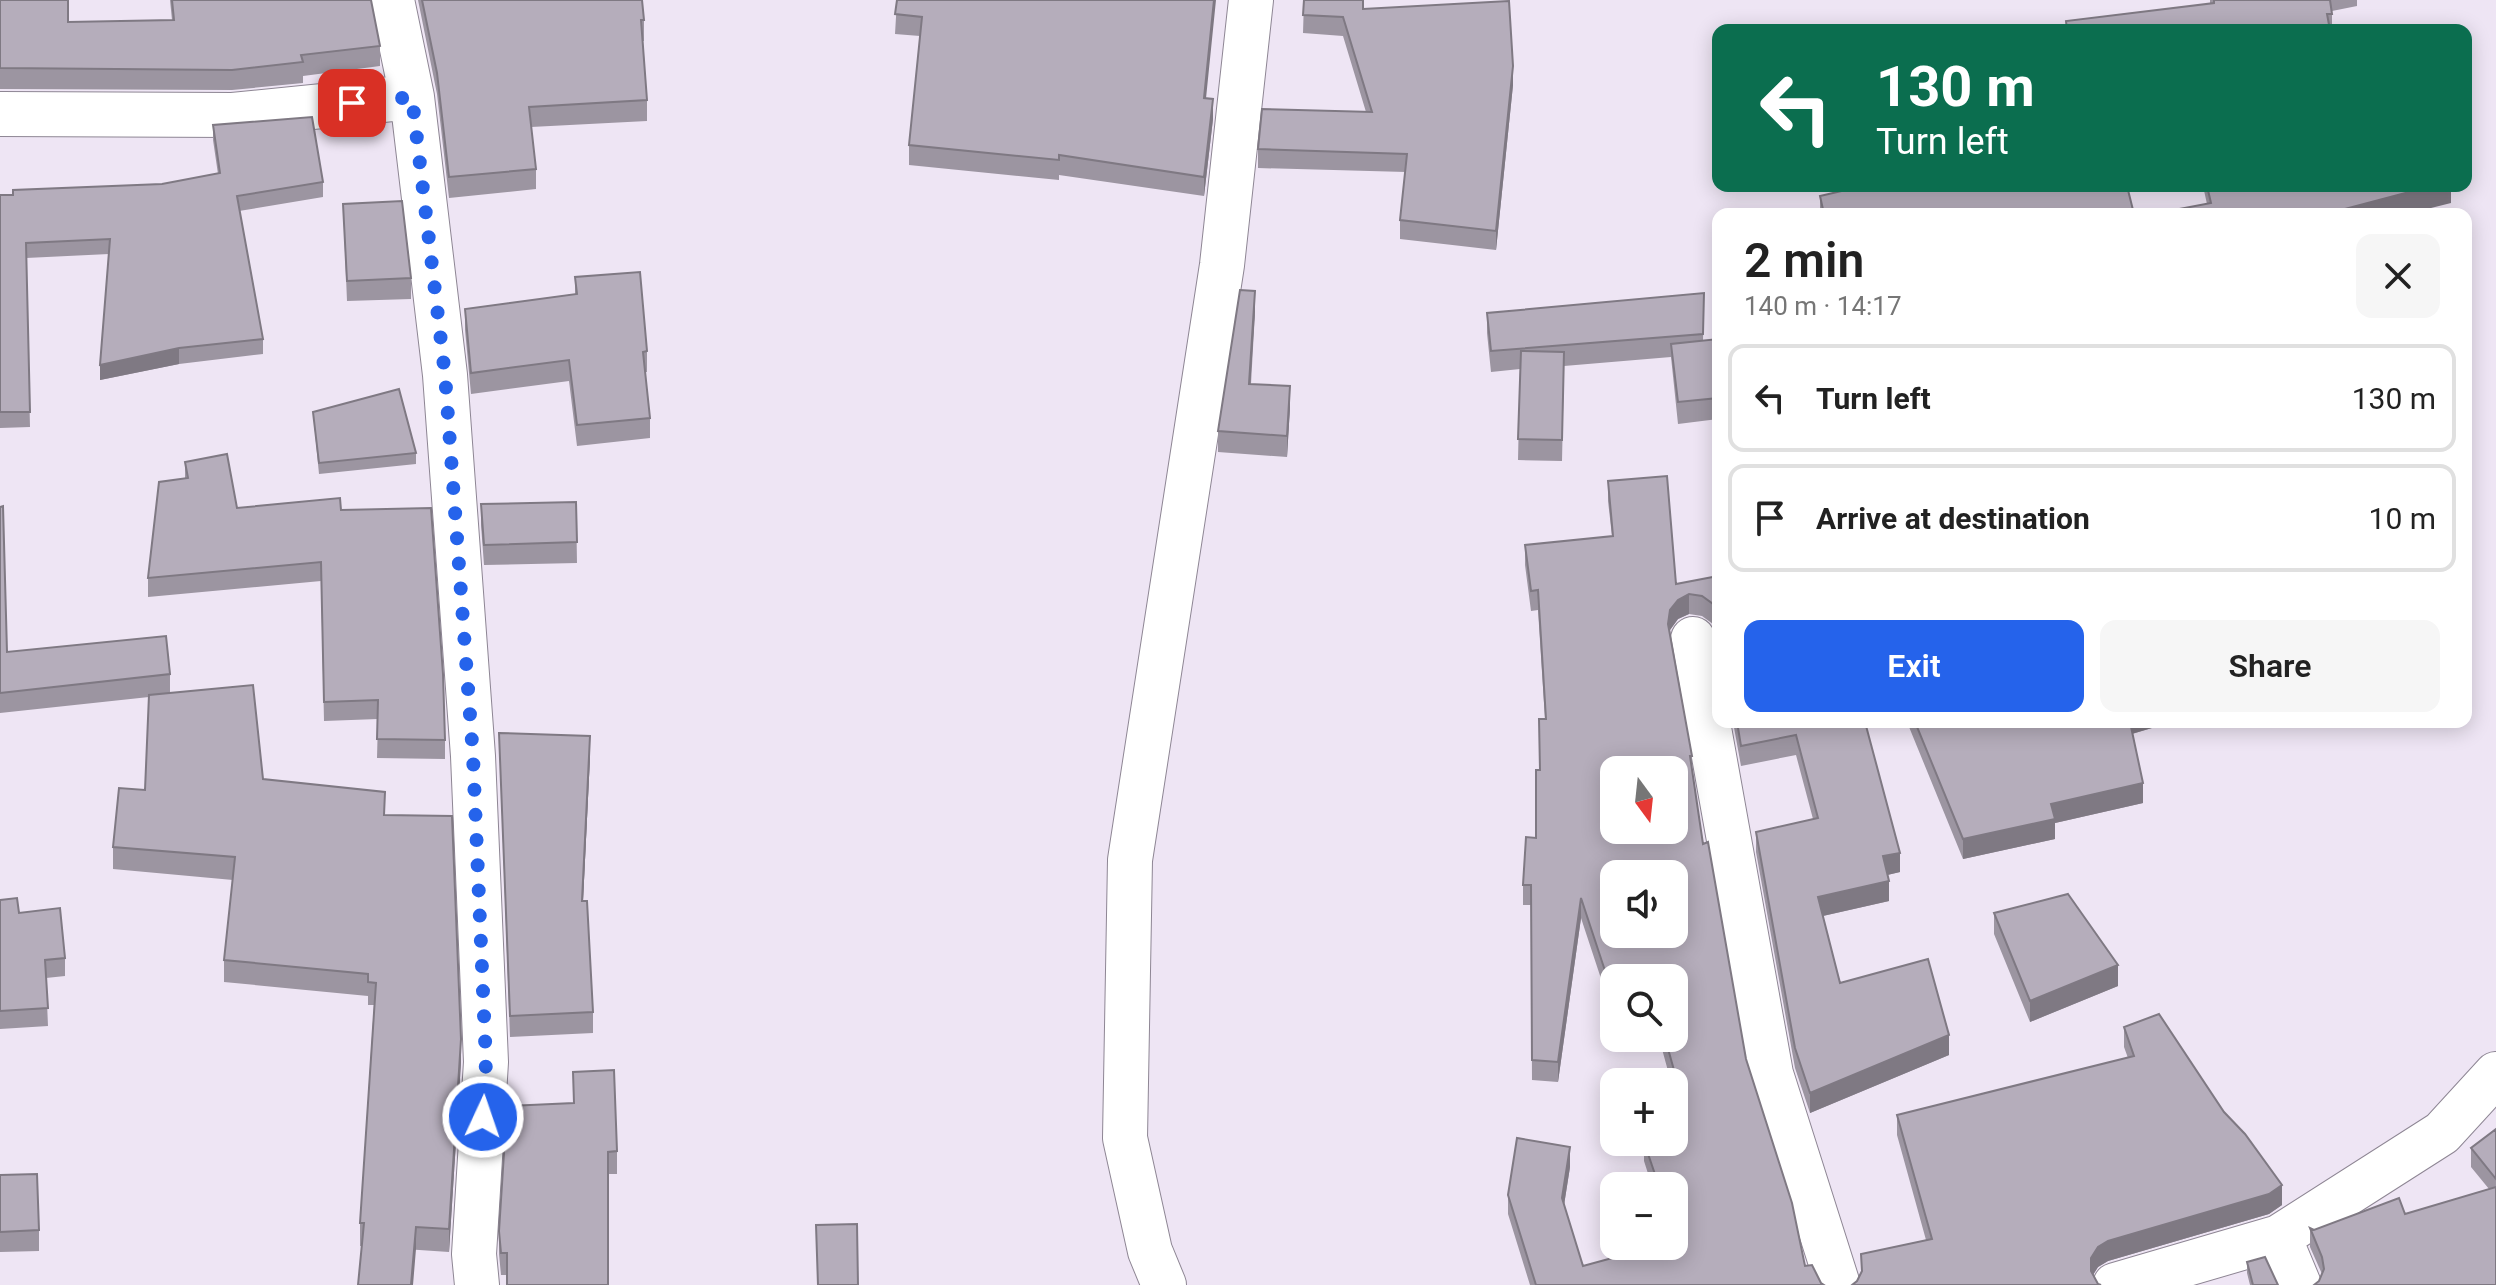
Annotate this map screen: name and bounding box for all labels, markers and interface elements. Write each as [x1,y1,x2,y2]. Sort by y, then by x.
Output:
text: 130 m [1876,54,2035,120]
icon: left [1744,56,1848,160]
pin [318,69,386,137]
icon: arrive [330,81,374,125]
text: Turn left [1876,121,2009,163]
text: 2 min [1744,232,1864,289]
button: close [2356,234,2440,318]
text: 140 m · 14:17 [1744,291,1902,321]
icon: left [1748,376,1792,420]
text: Turn left [1816,381,1931,416]
text: 130 m [2352,381,2436,416]
icon: arrive [1748,496,1792,540]
text: Arrive at destination [1816,501,2090,536]
text: 10 m [2369,501,2436,536]
button: Exit [1744,620,2084,712]
button: Share [2100,620,2440,712]
north arrow [1600,756,1688,844]
map controls [1600,756,1688,1260]
button: sound [1600,860,1688,948]
button: search [1600,964,1688,1052]
button: + [1600,1068,1688,1156]
position arrow [441,1075,525,1159]
button: − [1600,1172,1688,1260]

